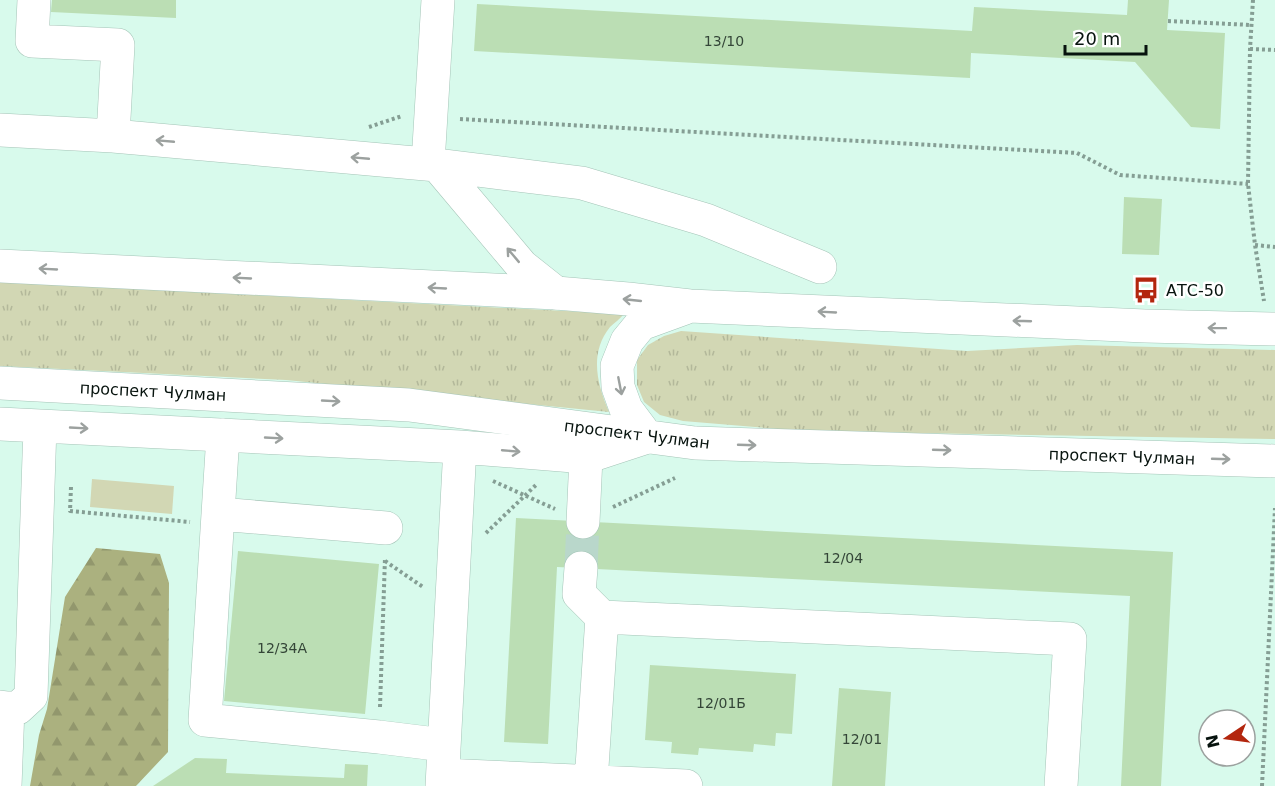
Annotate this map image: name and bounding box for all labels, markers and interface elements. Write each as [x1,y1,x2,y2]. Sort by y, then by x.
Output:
scale bar [1065,18,1146,56]
text: 20 m [1074,28,1120,49]
house number: 13/10 [704,33,744,49]
one-way arrow [156,135,176,146]
one-way arrow [350,152,370,163]
one-way arrow [506,248,520,263]
one-way arrow [38,263,58,274]
one-way arrow [233,273,253,284]
bus stop icon: АТС-50 [1131,275,1161,305]
place label: АТС-50 [1166,281,1224,300]
one-way arrow [428,282,448,293]
one-way arrow [622,294,642,305]
one-way arrow [817,307,837,318]
one-way arrow [1012,315,1032,326]
one-way arrow [1207,322,1227,333]
one-way arrow [614,376,625,396]
street label: проспект Чулман [79,378,227,405]
one-way arrow [321,395,341,406]
street label: проспект Чулман [563,416,711,453]
one-way arrow [69,422,89,433]
one-way arrow [264,433,284,444]
one-way arrow [737,439,757,450]
street label: проспект Чулман [1048,444,1196,469]
one-way arrow [932,445,952,456]
one-way arrow [500,446,520,457]
one-way arrow [1211,453,1231,464]
house number: 12/04 [823,550,863,566]
house number: 12/34А [257,640,307,656]
house number: 12/01Б [696,695,746,711]
north arrow [1197,708,1257,768]
house number: 12/01 [842,731,882,747]
text: N [1202,733,1224,750]

